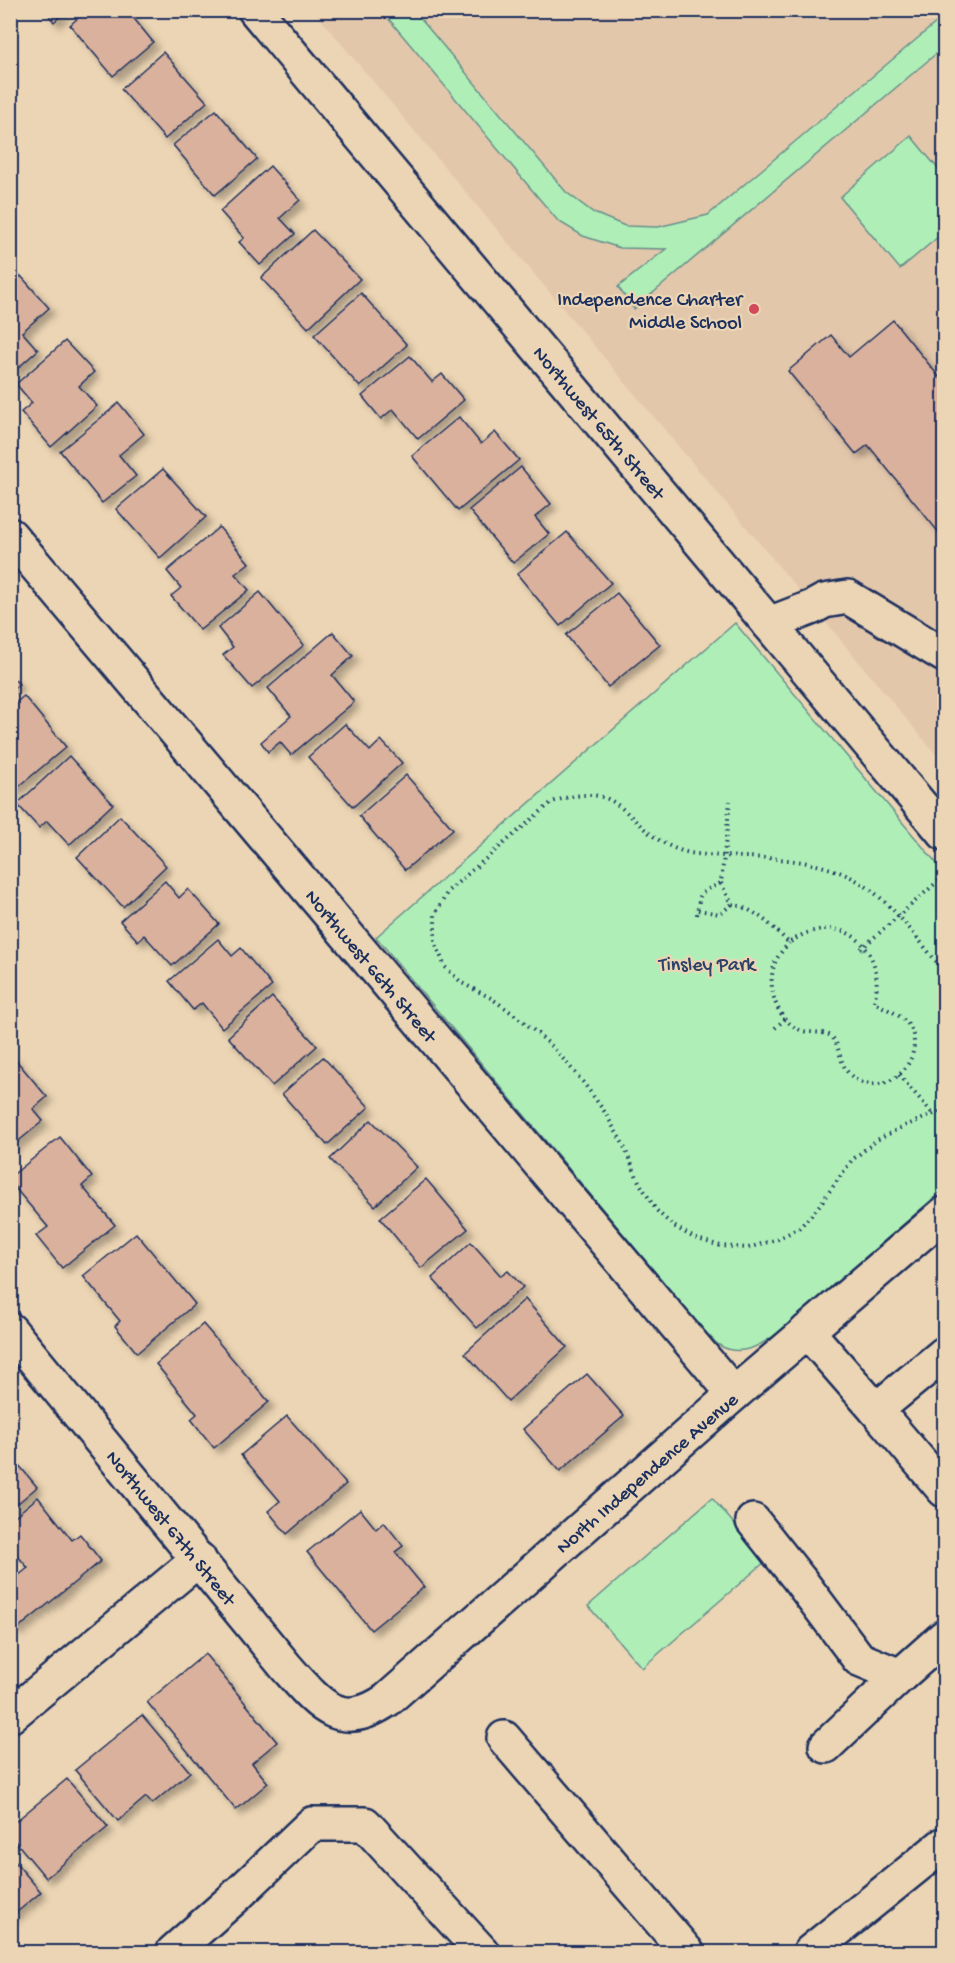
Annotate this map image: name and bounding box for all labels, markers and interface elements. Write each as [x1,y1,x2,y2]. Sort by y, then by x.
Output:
place label: Independence Charter Middle School [557,290,744,336]
marker: Independence Charter Middle School [747,302,761,316]
street label: Northwest 65th Street [526,343,669,507]
street label: Northwest 66th Street [299,886,441,1050]
park label: Tinsley Park [658,955,757,978]
street label: North Independence Avenue [553,1389,745,1560]
street label: Northwest 67th Street [100,1447,240,1613]

